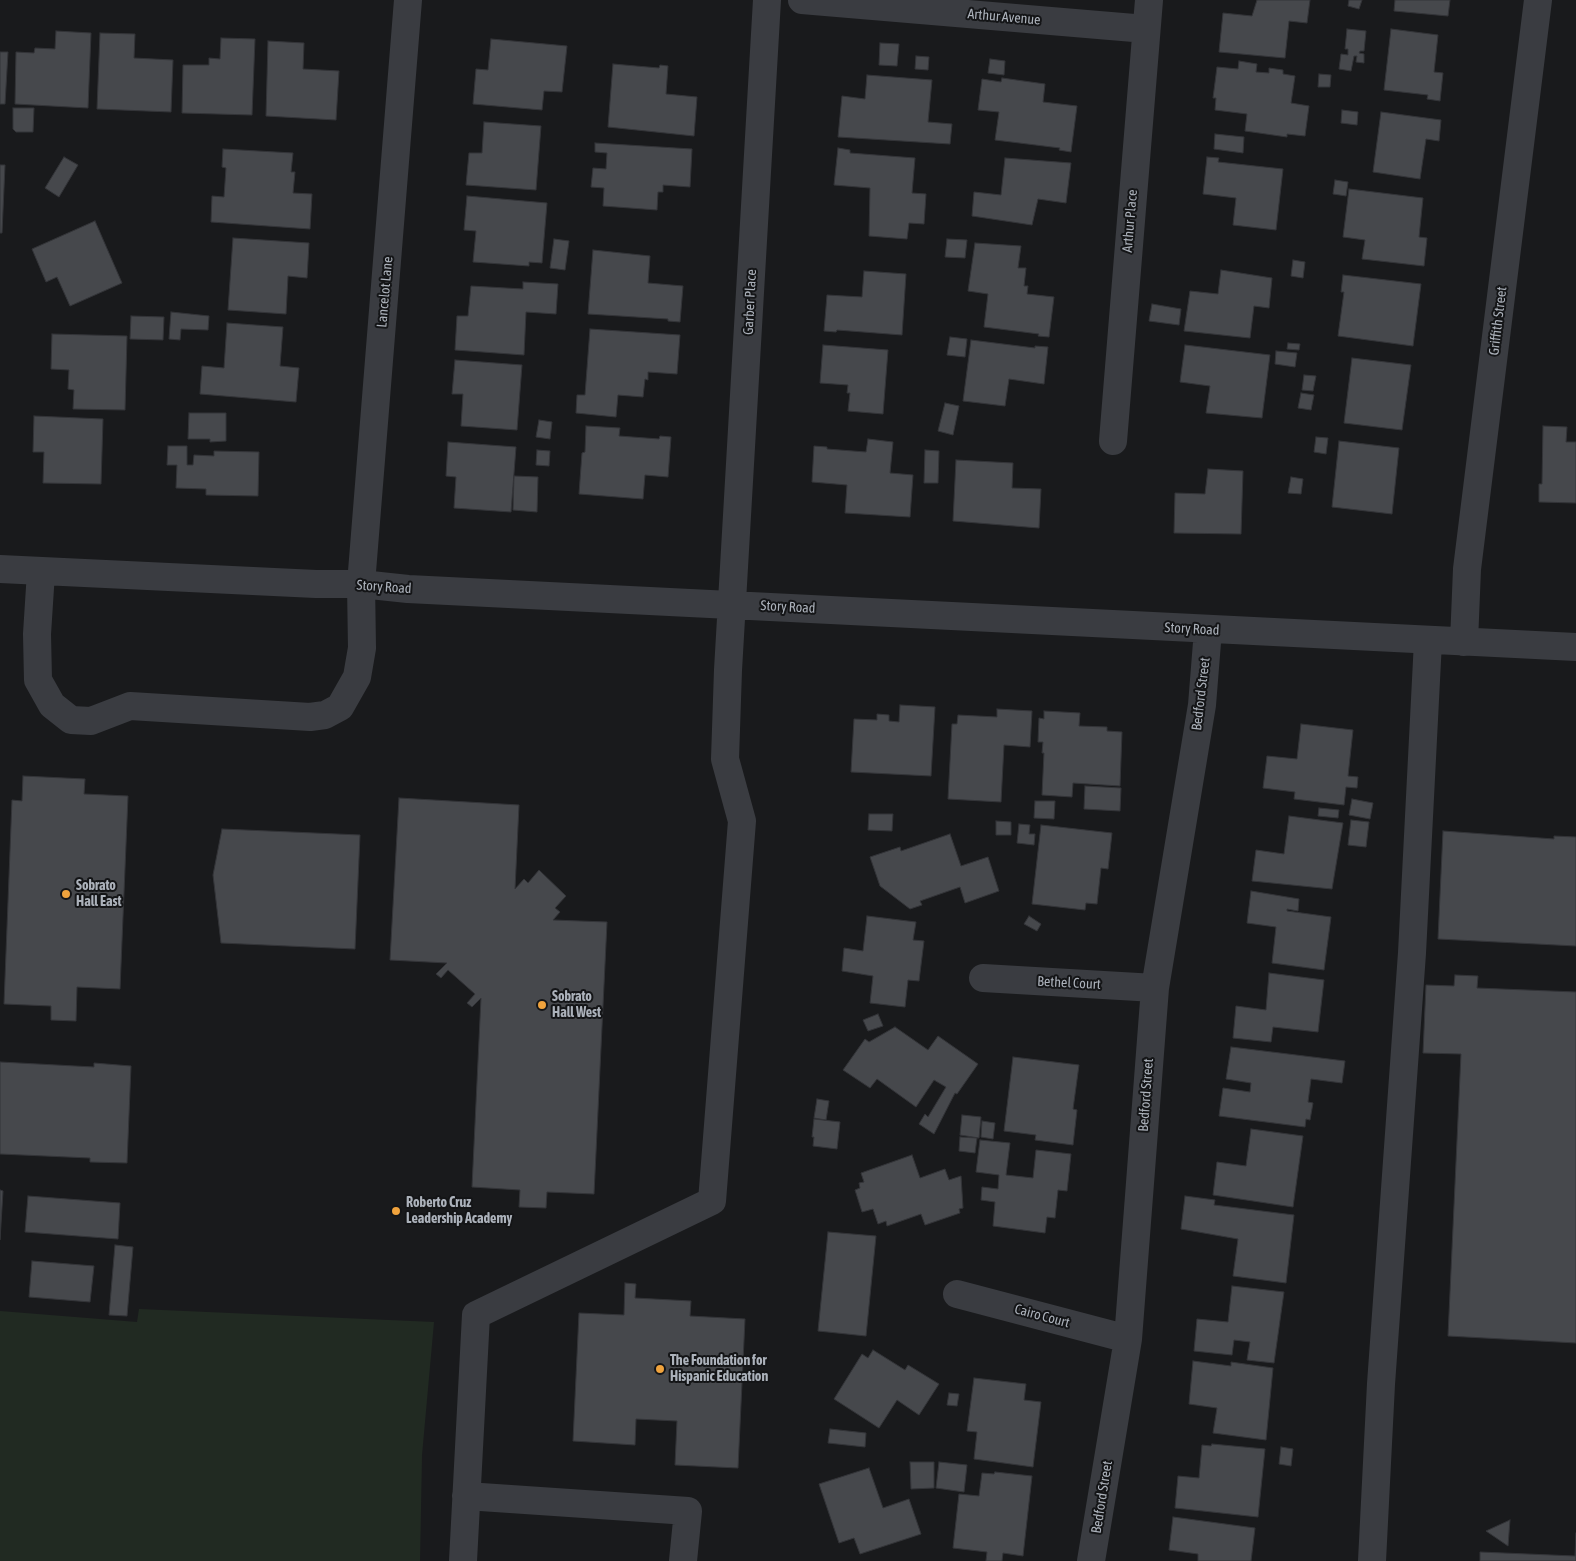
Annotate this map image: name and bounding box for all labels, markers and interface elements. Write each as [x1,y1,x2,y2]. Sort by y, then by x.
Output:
street label: Arthur Avenue [967,5,1041,29]
street label: Arthur Place [1119,189,1141,253]
street label: Lancelot Lane [374,256,396,328]
street label: Garber Place [740,269,760,335]
street label: Griffith Street [1485,286,1511,356]
street label: Story Road [356,577,412,597]
street label: Story Road [760,597,816,617]
street label: Story Road [1164,619,1220,639]
street label: Bedford Street [1188,657,1214,731]
place label: Sobrato Hall East [76,878,121,910]
marker: Sobrato Hall East [60,888,72,900]
street label: Bethel Court [1037,973,1101,993]
place label: Sobrato Hall West [552,989,601,1022]
marker: Sobrato Hall West [536,999,548,1011]
street label: Bedford Street [1135,1058,1157,1132]
place label: Roberto Cruz Leadership Academy [406,1195,512,1228]
marker: Roberto Cruz Leadership Academy [390,1205,402,1217]
street label: Cairo Court [1013,1301,1071,1331]
place label: The Foundation for Hispanic Education [670,1353,768,1385]
marker: The Foundation for Hispanic Education [654,1363,666,1375]
street label: Bedford Street [1088,1459,1116,1535]

